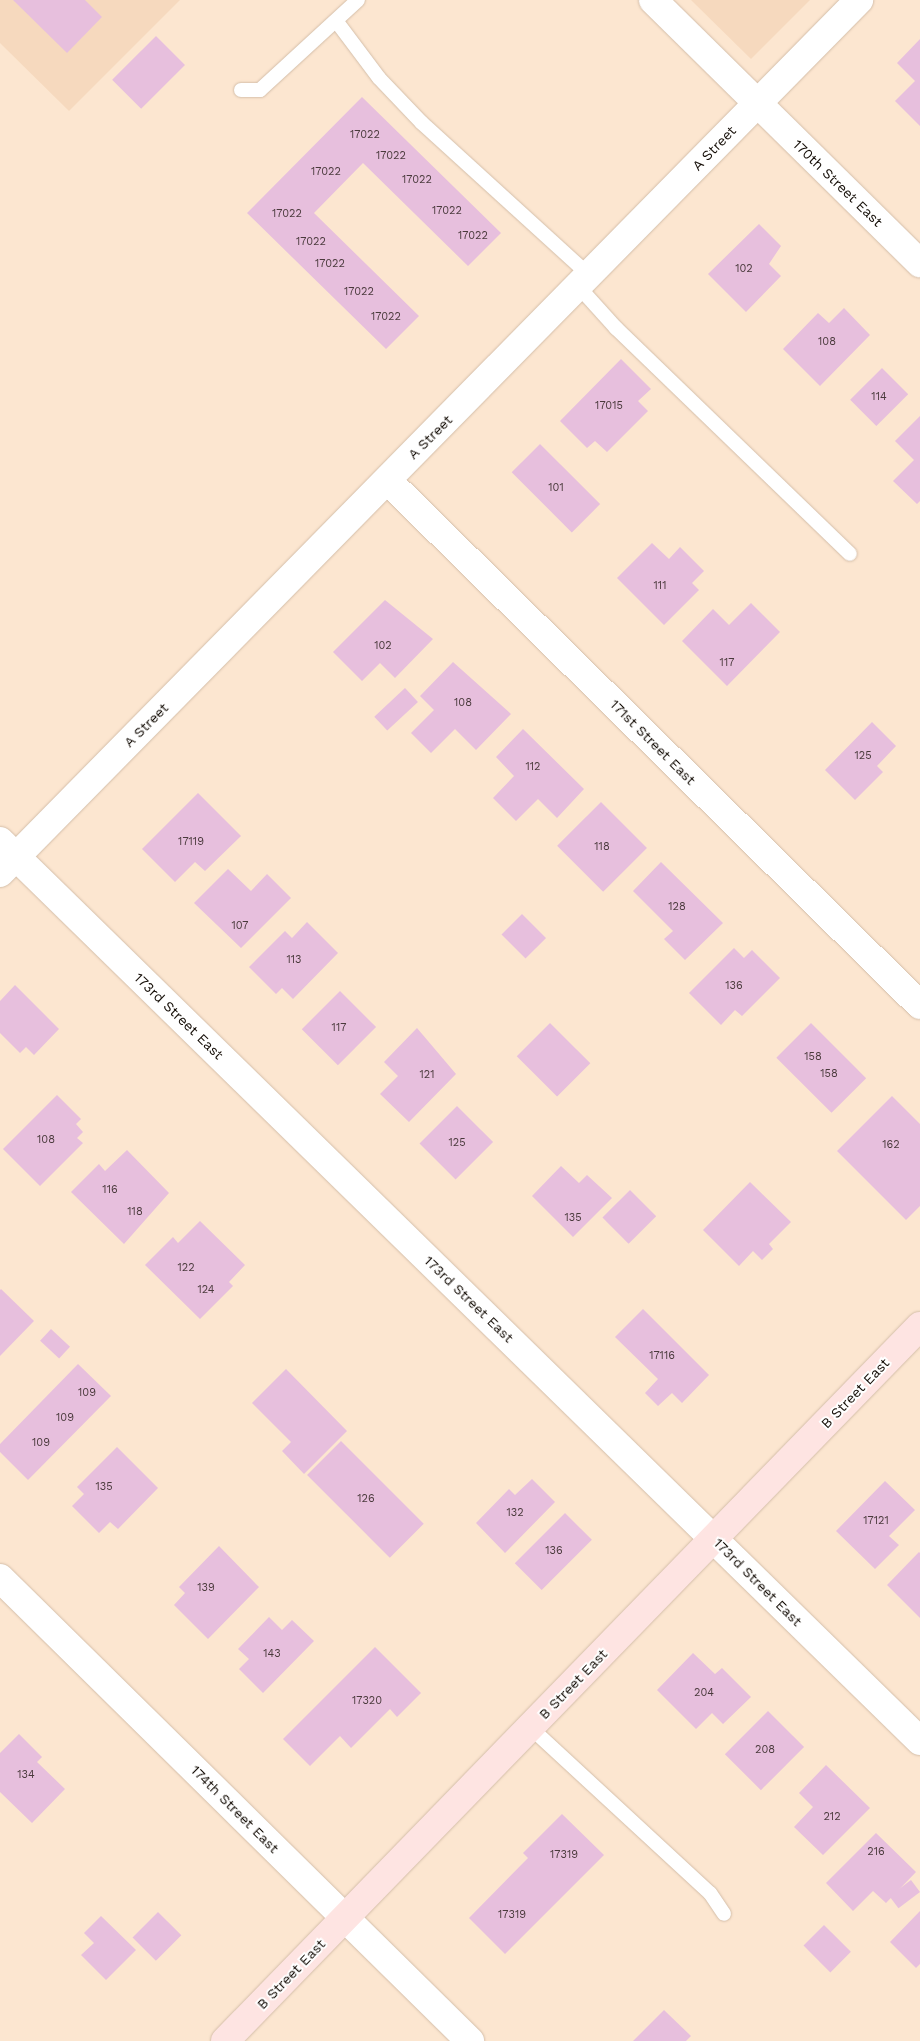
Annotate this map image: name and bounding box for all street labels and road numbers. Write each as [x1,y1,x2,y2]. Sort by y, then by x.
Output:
street label: A Street [688,122,740,174]
street label: 170th Street East [790,136,886,230]
street label: A Street [404,411,456,463]
street label: 171st Street East [607,696,699,788]
street label: A Street [120,699,172,751]
street label: 173rd Street East [131,969,227,1063]
street label: 173rd Street East [421,1252,517,1346]
street label: B Street East [817,1354,893,1432]
street label: 173rd Street East [711,1535,805,1629]
street label: B Street East [535,1645,611,1723]
street label: 174th Street East [188,1762,282,1856]
street label: B Street East [253,1935,329,2013]

